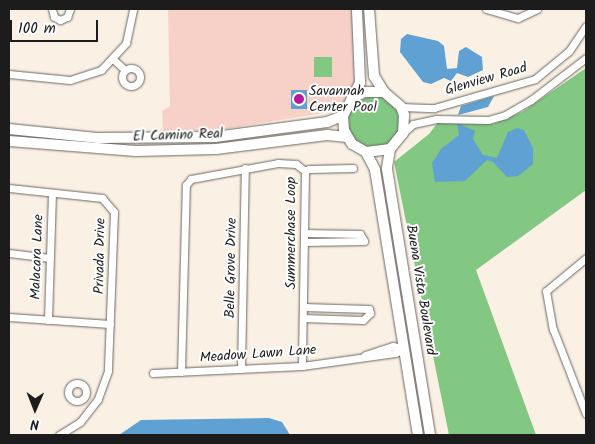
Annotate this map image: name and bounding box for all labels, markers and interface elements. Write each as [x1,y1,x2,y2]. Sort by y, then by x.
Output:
scale bar [12,10,100,42]
text: 100 m [18,17,56,41]
street label: Glenview Road [443,59,529,99]
place label: Savannah Center Pool [309,83,377,115]
marker: Savannah Center Pool [293,93,305,105]
street label: El Camino Real [132,125,224,145]
street label: Summerchase Loop [283,177,299,289]
street label: Malacara Lane [27,214,47,300]
street label: Privada Drive [91,218,109,294]
street label: Belle Grove Drive [222,218,240,318]
street label: Buena Vista Boulevard [402,224,440,356]
street label: Meadow Lawn Lane [199,342,317,366]
north arrow [10,384,60,434]
text: N [30,413,39,435]

